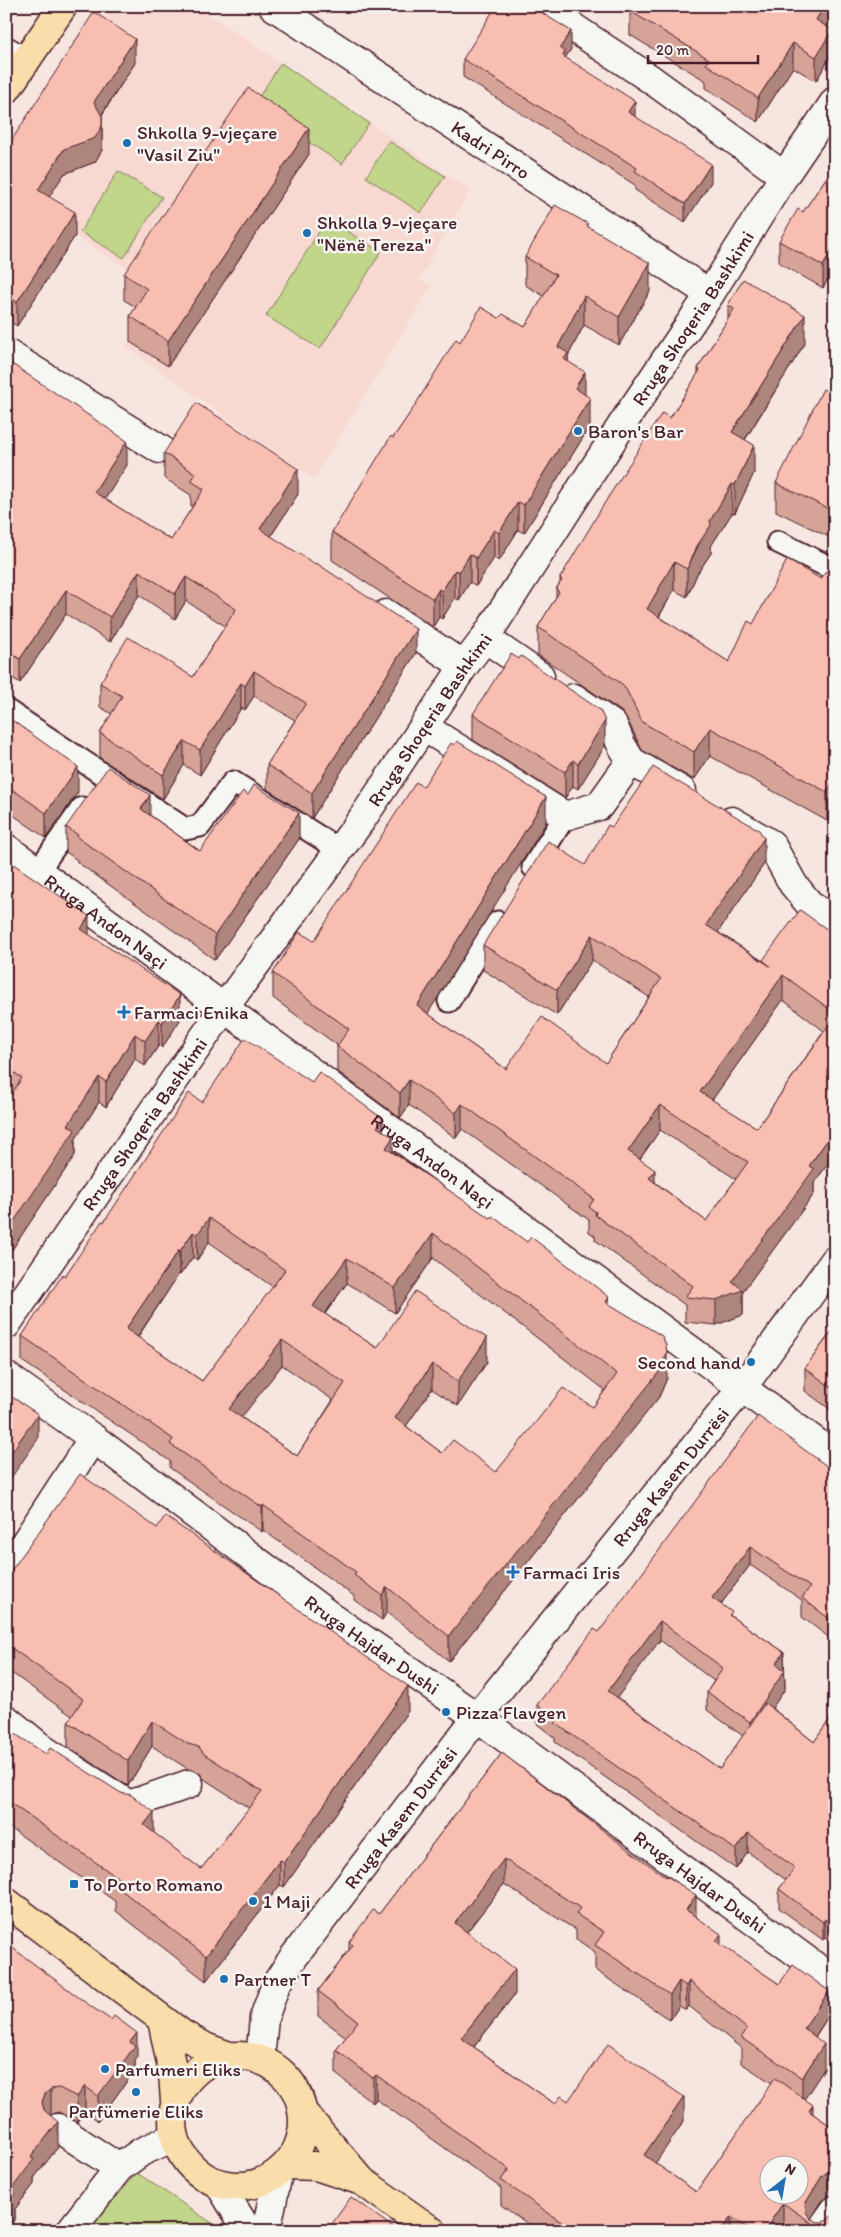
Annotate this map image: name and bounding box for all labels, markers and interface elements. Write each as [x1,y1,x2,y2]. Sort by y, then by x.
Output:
scale bar [648,32,758,64]
text: 20 m [656,41,690,59]
street label: Kadri Pirro [447,115,535,184]
place label: Shkolla 9-vjeçare "Vasil Ziu" [137,121,277,166]
marker: Shkolla 9-vjeçare "Vasil Ziu" [121,137,133,149]
place label: Shkolla 9-vjeçare "Nënë Tereza" [317,211,457,256]
street label: Rruga Shoqeria Bashkimi [627,226,758,410]
marker: Shkolla 9-vjeçare "Nënë Tereza" [301,227,313,239]
place label: Baron's Bar [588,420,684,443]
marker: Baron's Bar [572,425,584,437]
street label: Rruga Shoqeria Bashkimi [362,629,497,810]
street label: Rruga Andon Naçi [40,869,172,974]
place label: Farmaci Enika [134,1001,248,1024]
marker: Farmaci Enika [118,1006,130,1018]
street label: Rruga Shoqeria Bashkimi [77,1033,212,1215]
street label: Rruga Andon Naçi [367,1108,499,1214]
place label: Second hand [637,1351,742,1374]
marker: Second hand [745,1356,757,1368]
street label: Rruga Kasem Durrësi [607,1402,734,1551]
place label: Farmaci Iris [523,1561,620,1584]
marker: Farmaci Iris [507,1566,519,1578]
street label: Rruga Hajdar Dushi [300,1590,444,1699]
place label: Pizza Flavgen [456,1701,566,1724]
marker: Pizza Flavgen [440,1706,452,1718]
street label: Rruga Kasem Durrësi [339,1742,462,1893]
street label: Rruga Hajdar Dushi [629,1825,771,1938]
place label: To Porto Romano [84,1873,223,1896]
marker: To Porto Romano [68,1878,80,1890]
place label: 1 Maji [263,1890,310,1913]
marker: 1 Maji [247,1895,259,1907]
place label: Partner T [234,1968,311,1991]
marker: Partner T [218,1973,230,1985]
place label: Parfumeri Eliks [115,2058,241,2081]
marker: Parfumeri Eliks [99,2063,111,2075]
marker: Parfümerie Eliks [130,2086,142,2098]
place label: Parfümerie Eliks [68,2100,204,2123]
north arrow [758,2154,808,2204]
text: N [782,2160,799,2179]

